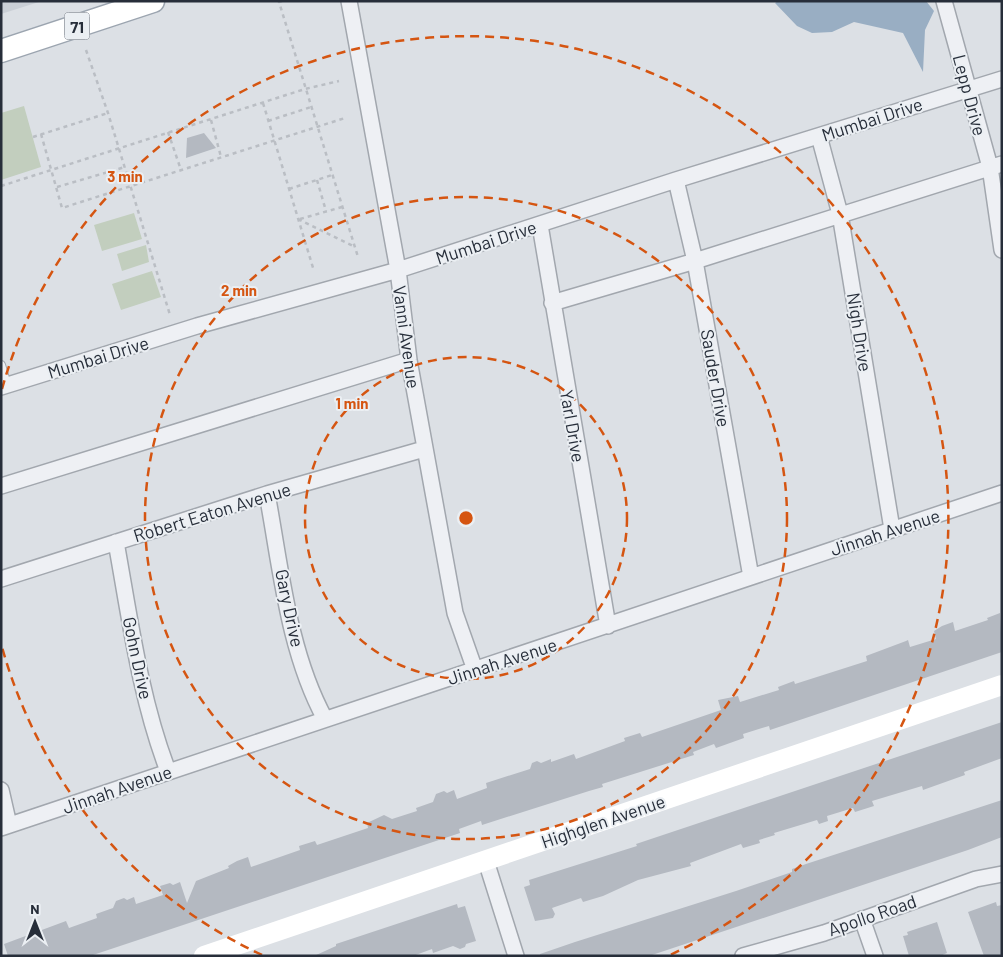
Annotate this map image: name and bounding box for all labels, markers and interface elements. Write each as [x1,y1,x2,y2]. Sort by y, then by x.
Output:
road number: 71 [64,12,90,40]
street label: Lepp Drive [949,52,991,138]
street label: Mumbai Drive [819,92,925,146]
text: 3 min [107,167,143,185]
street label: Mumbai Drive [433,215,539,269]
text: 2 min [221,281,257,299]
street label: Vanni Avenue [389,284,425,390]
street label: Nigh Drive [843,291,877,373]
street label: Sauder Drive [697,327,735,429]
street label: Mumbai Drive [45,331,151,383]
street label: Yarl Drive [556,388,590,464]
text: 1 min [336,394,368,412]
street label: Robert Eaton Avenue [131,478,293,546]
street label: Jinnah Avenue [827,504,943,560]
centre of rings [457,509,475,527]
street label: Gary Drive [271,567,309,649]
street label: Gohn Drive [119,615,157,701]
street label: Jinnah Avenue [444,633,560,689]
street label: Jinnah Avenue [59,760,175,818]
street label: Highglen Avenue [538,790,668,852]
street label: Apollo Road [825,890,919,940]
north arrow [10,897,60,947]
text: N [30,900,40,917]

